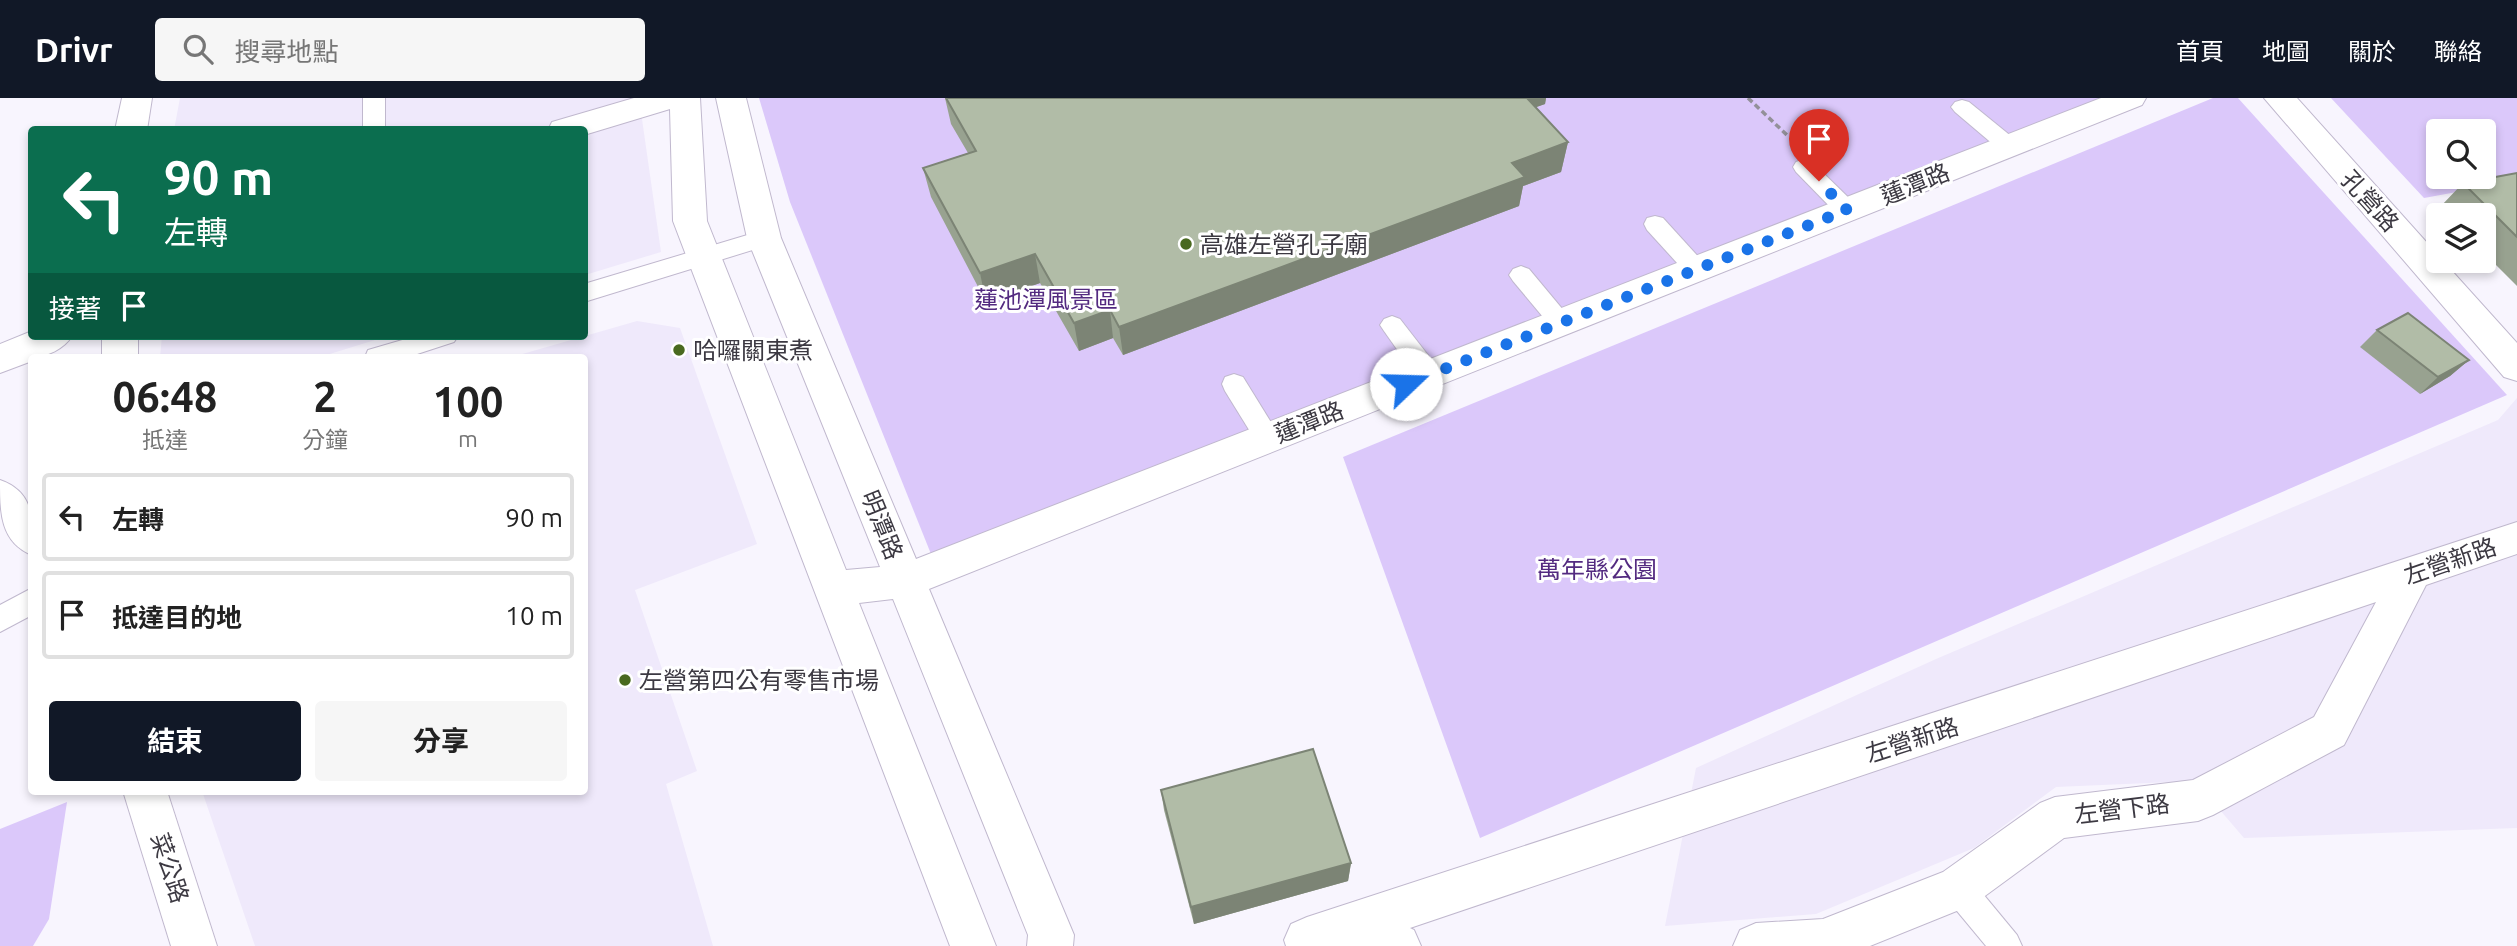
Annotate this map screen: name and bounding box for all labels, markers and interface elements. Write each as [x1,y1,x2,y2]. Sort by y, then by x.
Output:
search box [155,18,645,81]
icon: search [179,30,217,68]
text: Drivr [35,31,113,68]
text: 搜尋地點 [235,37,339,66]
text: 首頁 [2176,38,2224,65]
text: 地圖 [2262,38,2310,65]
text: 關於 [2348,38,2396,65]
text: 聯絡 [2434,38,2482,65]
pin [1789,109,1849,181]
map controls [2426,119,2496,273]
button: search [2426,119,2496,189]
icon: arrive [1800,120,1838,158]
text: 90 m [164,149,273,204]
icon: left [49,154,140,245]
street label: 蓮潭路 [1877,158,1953,210]
street label: 孔營路 [2336,165,2404,237]
button: layers [2426,203,2496,273]
text: 左轉 [164,214,228,250]
place label: 高雄左營孔子廟 [1200,231,1368,258]
marker: 高雄左營孔子廟 [1178,236,1194,252]
park label: 蓮池潭風景區 [974,286,1118,313]
icon: arrive [115,287,153,325]
text: 接著 [49,294,101,323]
place label: 哈囉關東煮 [693,337,813,364]
marker: 哈囉關東煮 [671,342,687,358]
position arrow [1369,347,1443,421]
text: 06:48 [112,373,218,420]
text: 2 [313,373,337,420]
text: 100 [432,378,504,425]
street label: 蓮潭路 [1271,396,1347,448]
text: m [458,426,478,451]
text: 抵達 [142,427,188,452]
text: 分鐘 [302,427,348,452]
street label: 明潭路 [856,487,908,563]
icon: left [53,498,91,536]
text: 90 m [505,503,563,532]
text: 左轉 [112,505,164,534]
street label: 左營新路 [2400,533,2500,589]
park label: 萬年縣公園 [1537,556,1657,583]
icon: arrive [53,596,91,634]
text: 10 m [505,601,563,630]
text: 抵達目的地 [112,603,242,632]
place label: 左營第四公有零售市場 [639,667,879,694]
marker: 左營第四公有零售市場 [617,672,633,688]
button: 結束 [49,701,301,781]
button: 分享 [315,701,567,781]
street label: 左營新路 [1862,712,1962,768]
street label: 左營下路 [2073,790,2171,828]
street label: 菜公路 [146,830,194,906]

